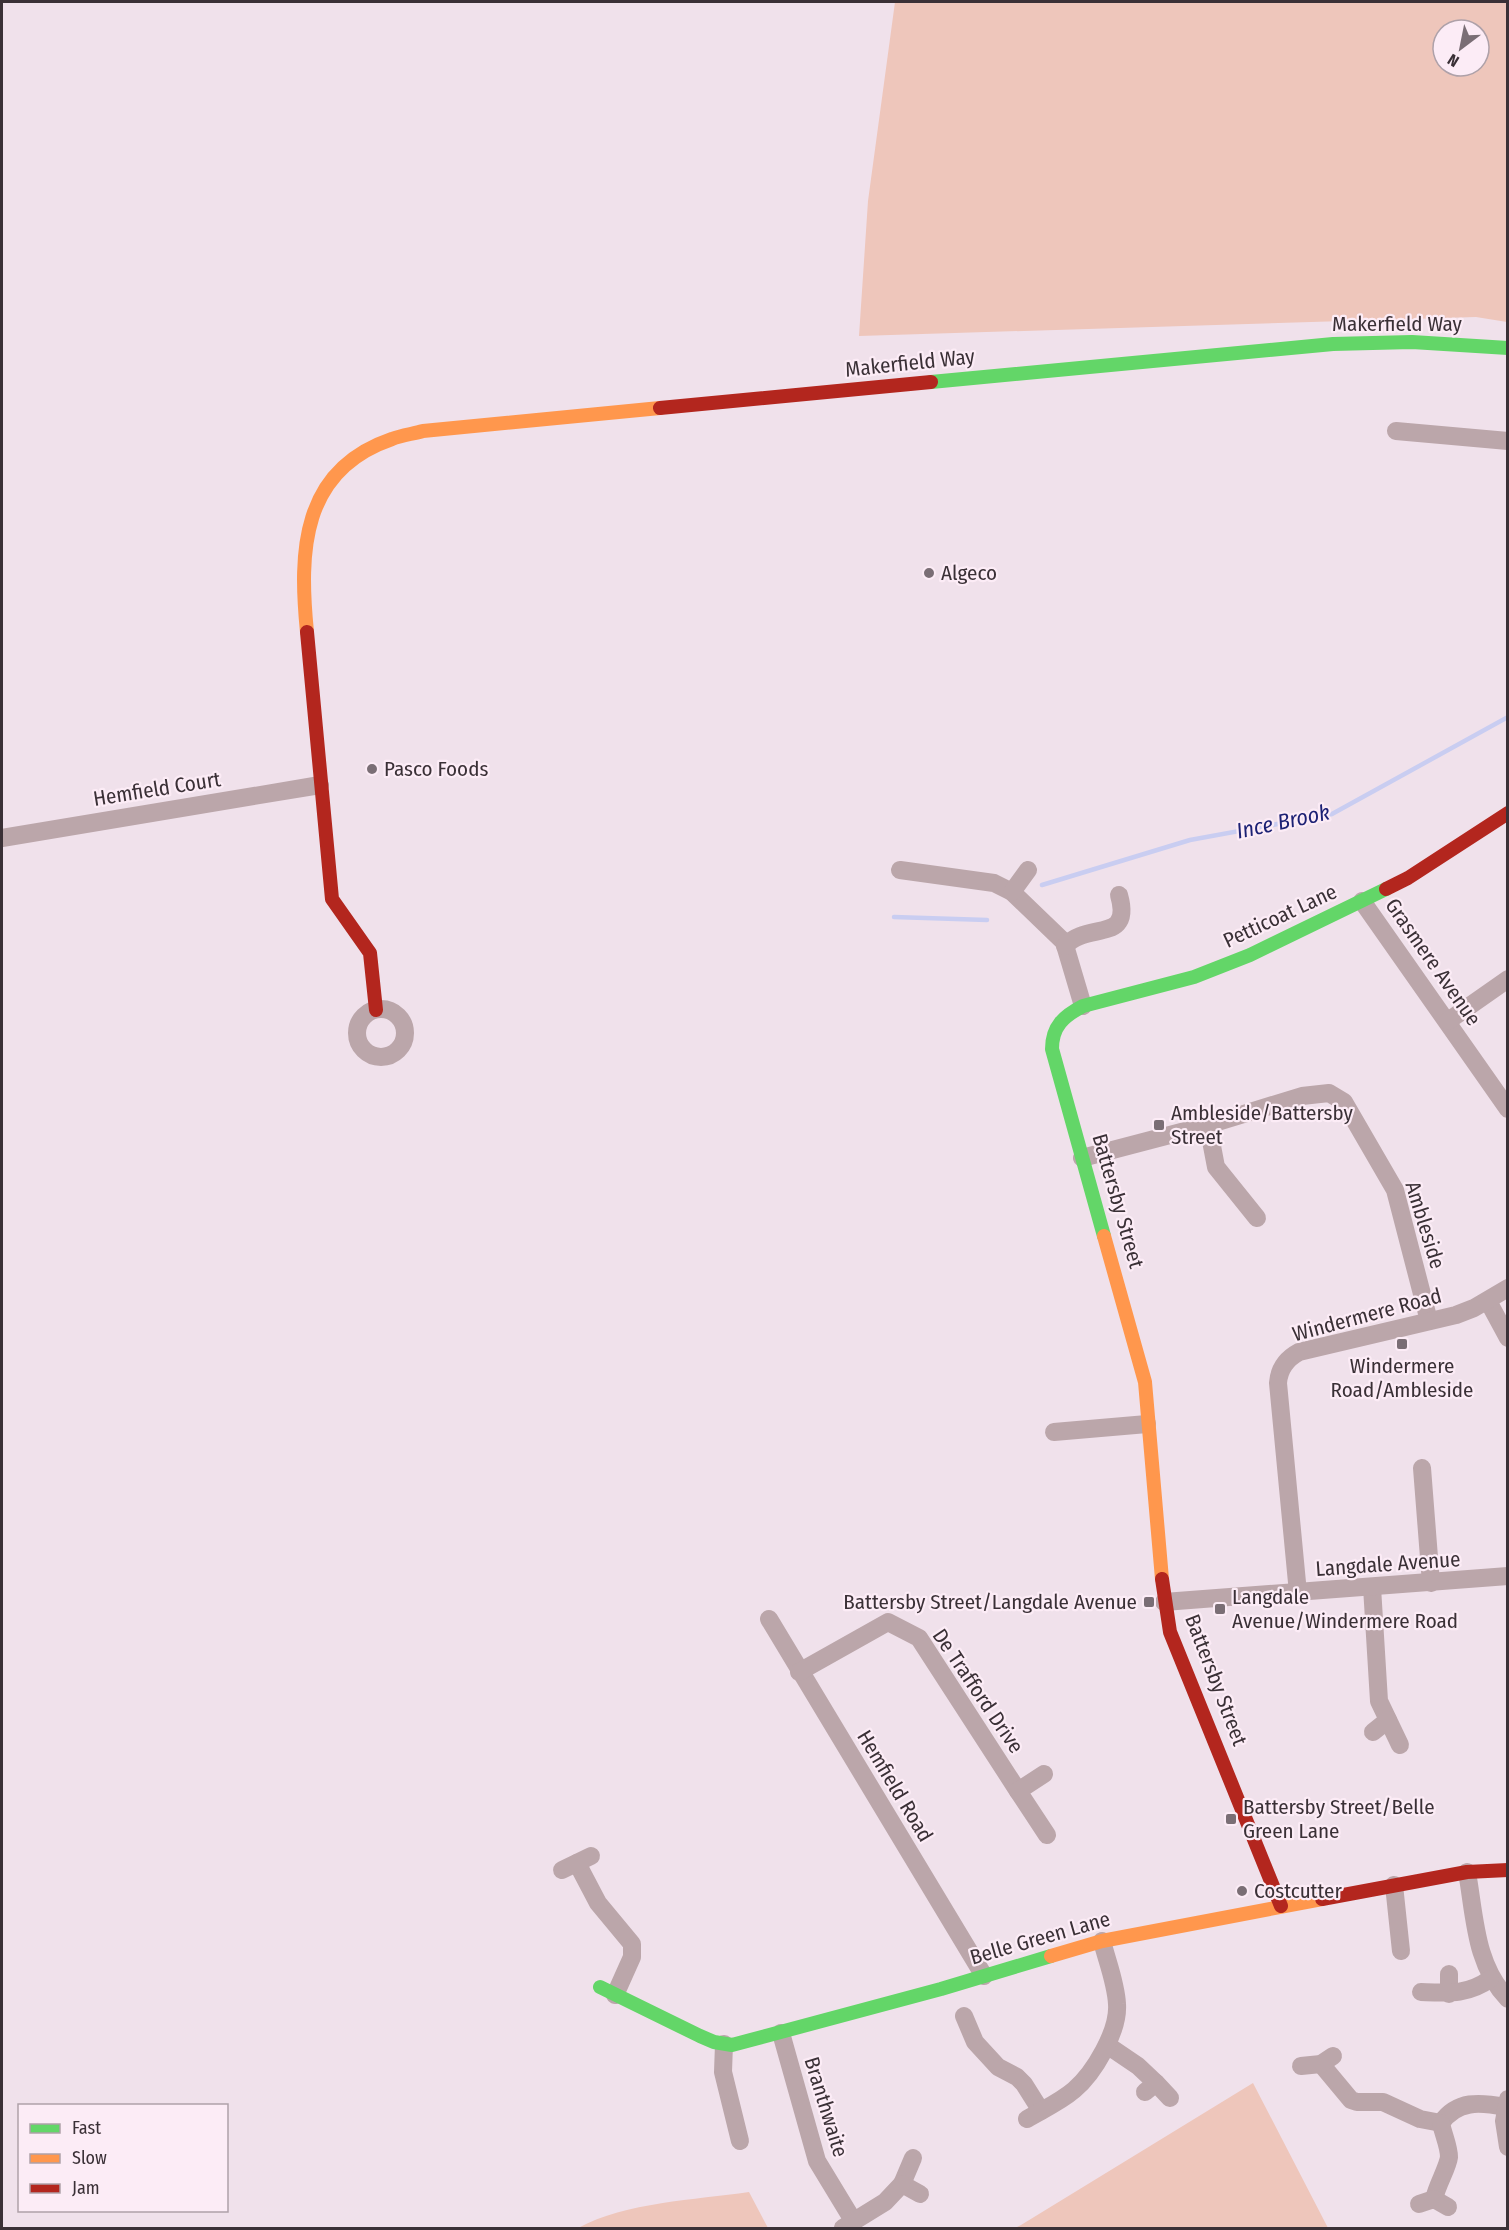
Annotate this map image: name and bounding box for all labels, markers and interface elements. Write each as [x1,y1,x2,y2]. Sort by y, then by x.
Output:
north arrow [1431,18,1491,78]
text: N [1444,50,1462,71]
street label: Makerfield Way [1332,311,1463,337]
street label: Makerfield Way [844,343,977,383]
place label: Algeco [941,560,997,586]
marker: Algeco [922,566,936,580]
place label: Pasco Foods [384,756,488,782]
marker: Pasco Foods [365,762,379,776]
street label: Hemfield Court [91,766,223,812]
water label: Ince Brook [1234,798,1332,845]
street label: Petticoat Lane [1219,878,1341,954]
street label: Grasmere Avenue [1379,893,1487,1031]
place label: Ambleside/Battersby Street [1171,1100,1354,1150]
marker: Ambleside/Battersby Street [1152,1118,1166,1132]
street label: Battersby Street [1086,1131,1150,1271]
street label: Ambleside [1399,1178,1451,1272]
street label: Windermere Road [1290,1283,1444,1347]
marker: Windermere Road/Ambleside [1395,1337,1409,1351]
place label: Windermere Road/Ambleside [1331,1353,1473,1403]
street label: Langdale Avenue [1315,1546,1461,1582]
place label: Langdale Avenue/Windermere Road [1232,1584,1458,1634]
place label: Battersby Street/Langdale Avenue [843,1589,1137,1615]
marker: Battersby Street/Langdale Avenue [1142,1595,1156,1609]
marker: Langdale Avenue/Windermere Road [1213,1602,1227,1616]
street label: Battersby Street [1179,1611,1253,1749]
street label: De Trafford Drive [927,1624,1029,1758]
street label: Hemfield Road [851,1725,939,1847]
place label: Battersby Street/Belle Green Lane [1243,1794,1435,1844]
marker: Battersby Street/Belle Green Lane [1224,1812,1238,1826]
place label: Costcutter [1254,1878,1342,1904]
marker: Costcutter [1235,1884,1249,1898]
street label: Belle Green Lane [967,1906,1113,1970]
street label: Branthwaite [798,2054,854,2160]
legend [18,2104,228,2212]
text: Fast [72,2117,101,2139]
text: Slow [72,2147,107,2169]
text: Jam [72,2177,100,2199]

